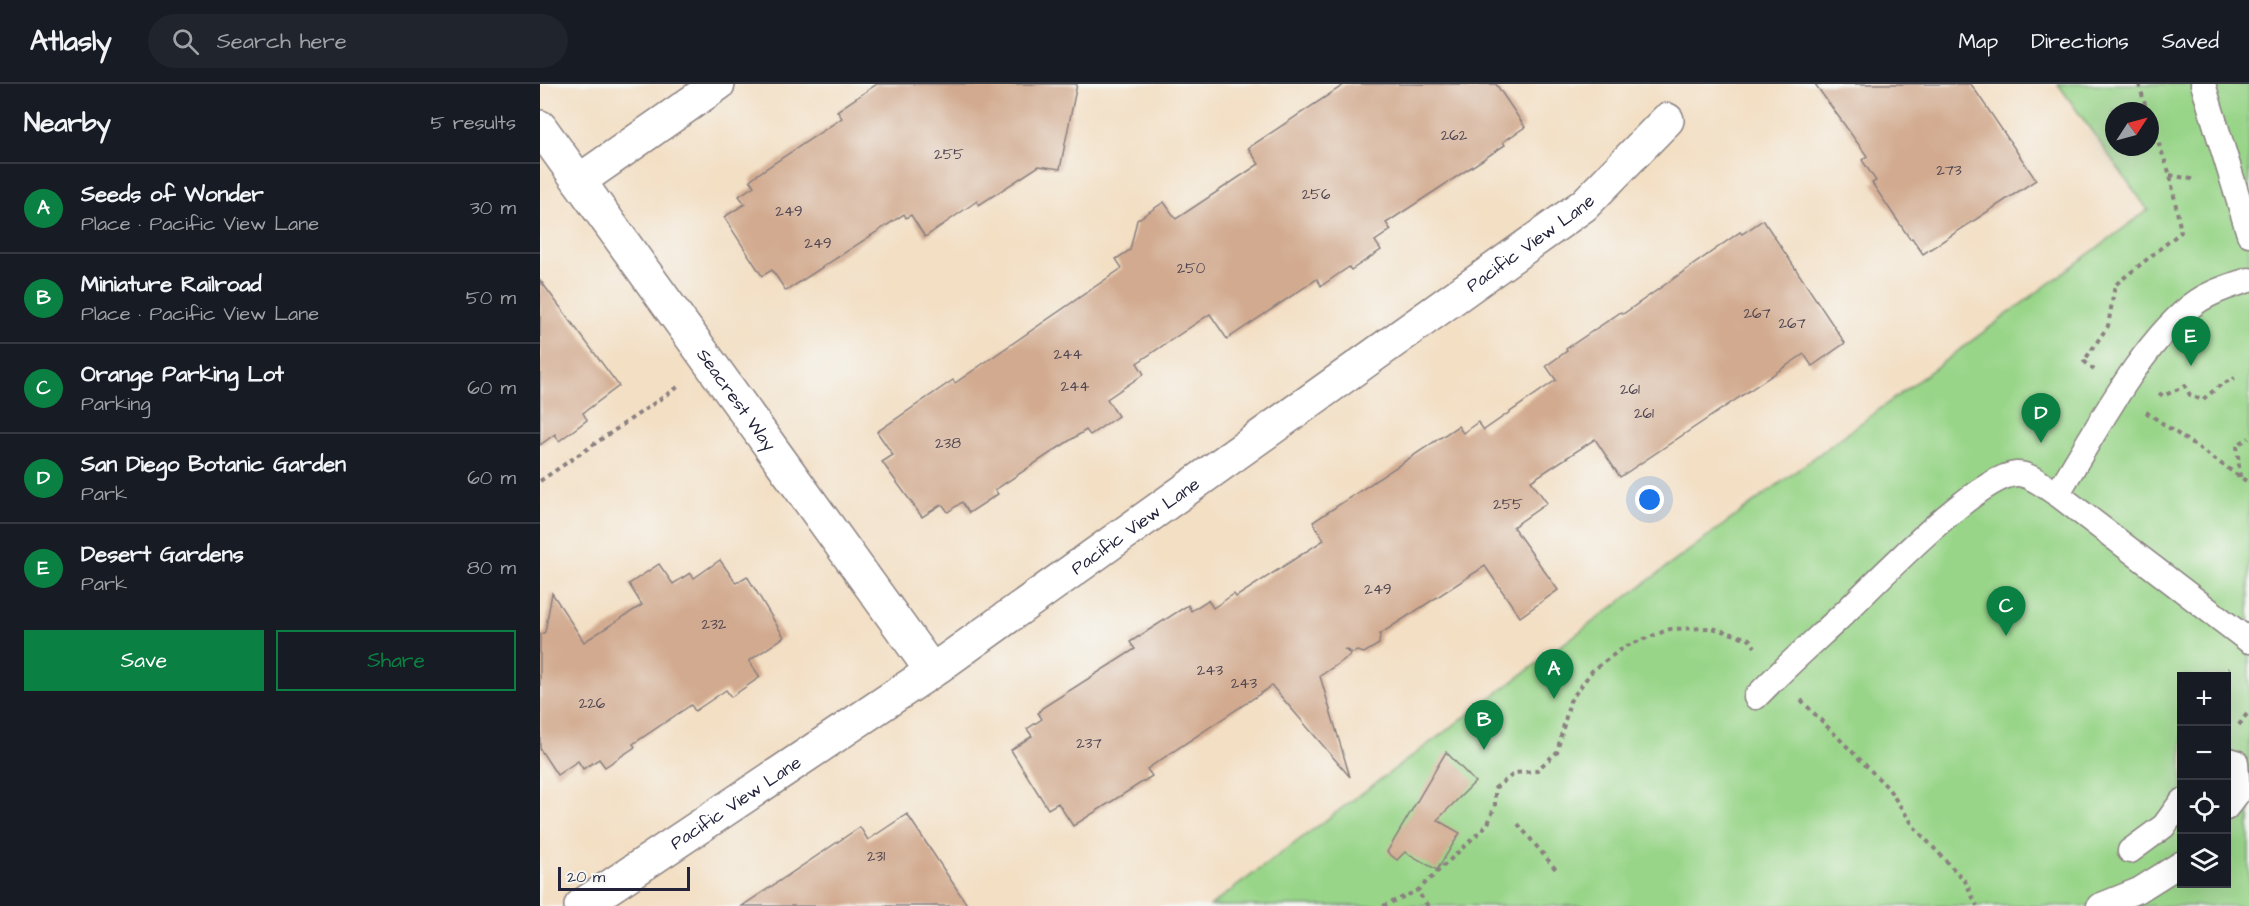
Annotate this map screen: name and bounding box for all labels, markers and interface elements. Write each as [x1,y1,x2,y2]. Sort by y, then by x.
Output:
search box [148,14,568,68]
text: Atlasly [30,22,112,61]
icon: search [169,25,202,58]
text: Search here [217,26,347,57]
text: Map [1958,27,1998,56]
text: Directions [2031,27,2129,56]
text: Saved [2162,27,2219,56]
north arrow [2105,102,2159,156]
text: Nearby [24,105,111,141]
text: 5 results [431,109,516,137]
house number: 262 [1441,125,1468,146]
house number: 255 [934,144,964,165]
house number: 273 [1936,160,1962,181]
text: Seeds of Wonder [81,179,264,210]
house number: 256 [1302,184,1331,205]
street label: Pacific View Lane [1461,189,1601,298]
text: A [37,194,50,222]
text: 30 m [470,194,516,222]
house number: 249 [775,201,803,222]
text: Place · Pacific View Lane [81,210,319,238]
house number: 249 [804,233,832,254]
house number: 250 [1177,258,1206,279]
text: Miniature Railroad [81,269,262,300]
text: B [36,284,51,312]
text: 50 m [466,284,516,312]
text: Place · Pacific View Lane [81,300,319,328]
house number: 267 [1743,303,1771,324]
house number: 267 [1778,313,1806,334]
pin: E [2172,316,2210,366]
street label: Seacrest Way [691,343,782,457]
house number: 244 [1053,344,1083,365]
text: Orange Parking Lot [81,359,284,390]
text: C [36,374,51,402]
text: 60 m [467,374,516,402]
house number: 244 [1060,376,1090,397]
house number: 261 [1620,379,1640,400]
text: Parking [81,390,151,418]
pin: D [2022,394,2060,443]
house number: 261 [1634,403,1654,424]
house number: 238 [935,433,961,454]
text: San Diego Botanic Garden [81,449,346,480]
text: D [37,464,50,492]
text: 60 m [467,464,516,492]
street label: Pacific View Lane [1066,471,1205,580]
text: Park [81,480,127,508]
your location [1635,485,1664,514]
house number: 255 [1493,494,1523,515]
text: Desert Gardens [81,539,244,570]
text: E [38,554,49,582]
text: 80 m [467,554,516,582]
text: Park [81,570,127,598]
house number: 249 [1364,579,1392,600]
pin: C [1986,586,2026,636]
house number: 232 [702,614,727,635]
button: Save [24,630,264,691]
button: Share [276,630,516,691]
pin: A [1534,650,1574,699]
house number: 243 [1197,660,1224,681]
map controls [2177,672,2231,888]
button: + [2177,672,2231,726]
house number: 243 [1231,673,1258,694]
house number: 226 [579,693,606,714]
pin: B [1464,700,1504,750]
button: − [2177,726,2231,780]
house number: 237 [1076,733,1102,754]
street label: Pacific View Lane [665,750,806,855]
button: locate [2177,780,2231,834]
button: layers [2177,834,2231,888]
house number: 231 [867,846,885,867]
scale bar [558,864,690,892]
text: 20 m [567,866,605,888]

